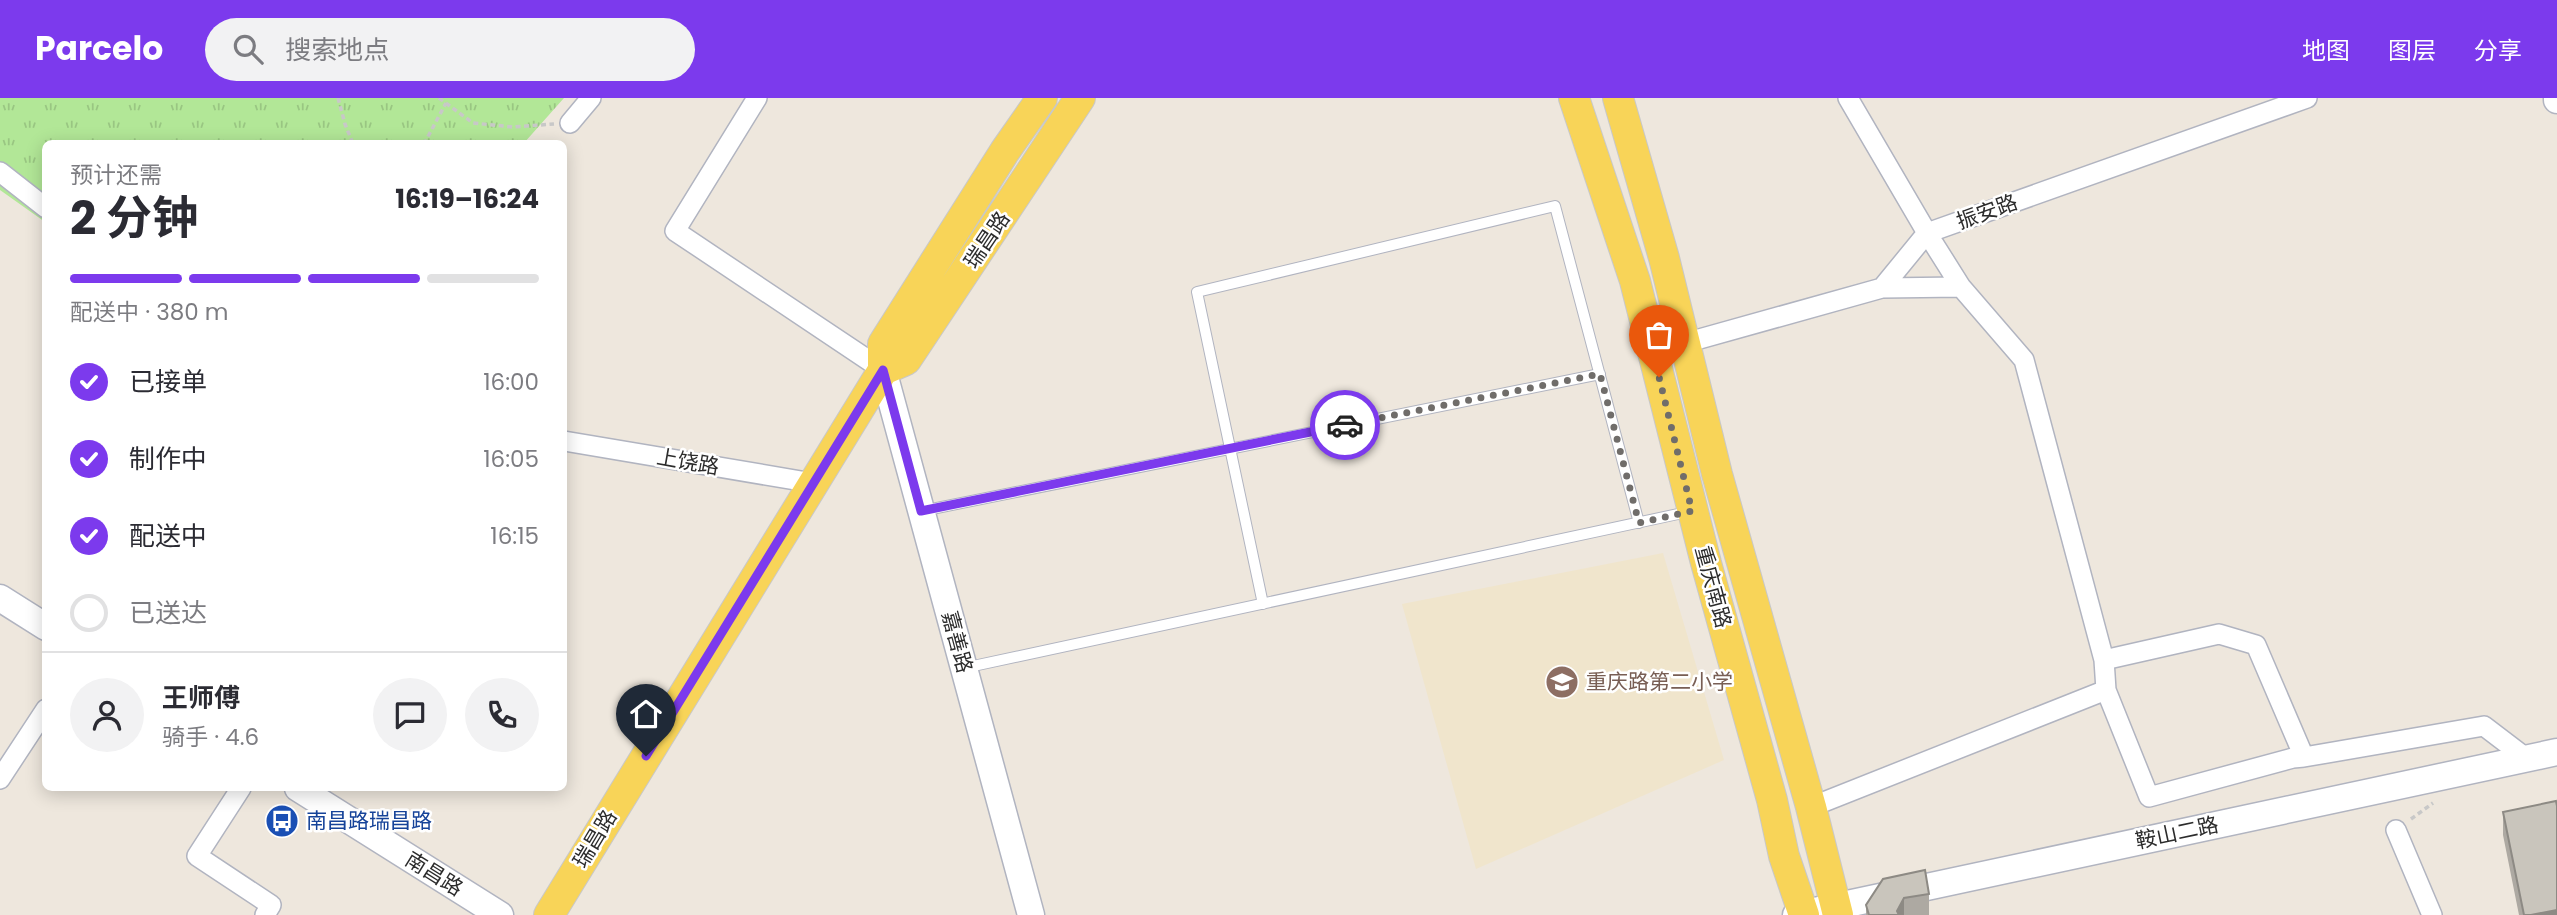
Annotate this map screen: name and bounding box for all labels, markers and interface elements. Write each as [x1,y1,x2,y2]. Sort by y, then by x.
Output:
search box [205,18,695,81]
text: Parcelo [35,25,163,72]
icon: search [229,30,267,68]
text: 搜索地点 [285,32,389,68]
text: 地图 [2302,34,2350,67]
text: 图层 [2388,34,2436,67]
text: 分享 [2474,34,2522,67]
text: 预计还需 [70,159,162,191]
text: 16:19–16:24 [395,181,539,217]
text: 2 分钟 [70,186,198,250]
street label: 振安路 [1952,187,2021,236]
street label: 瑞昌路 [957,205,1016,274]
text: 配送中 · 380 m [70,296,229,328]
pin [1629,305,1689,377]
icon: bag [1640,316,1678,354]
icon: check [70,363,108,401]
text: 已接单 [129,364,207,400]
text: 16:00 [483,366,539,398]
courier [1310,390,1380,460]
icon: car [1326,406,1364,444]
icon: check [70,440,108,478]
text: 制作中 [129,441,207,477]
street label: 上饶路 [655,442,722,481]
text: 16:05 [483,443,539,475]
icon: check [70,517,108,555]
text: 配送中 [129,518,207,554]
text: 16:15 [490,520,539,552]
street label: 重庆南路 [1689,543,1738,631]
text: 已送达 [129,595,207,631]
street label: 嘉善路 [935,608,980,676]
school or university icon: 重庆路第二小学 [1543,663,1581,701]
place label: 重庆路第二小学 [1586,667,1733,696]
button: person [70,678,144,752]
button: chat [373,678,447,752]
button: phone [465,678,539,752]
text: 王师傅 [162,680,240,716]
pin [616,684,676,756]
icon: home [627,695,665,733]
text: 骑手 · 4.6 [162,721,259,753]
bus stop icon: 南昌路瑞昌路 [263,802,301,840]
street label: 瑞昌路 [566,804,623,873]
place label: 南昌路瑞昌路 [306,806,432,835]
street label: 鞍山二路 [2133,810,2221,855]
street label: 南昌路 [400,845,469,903]

